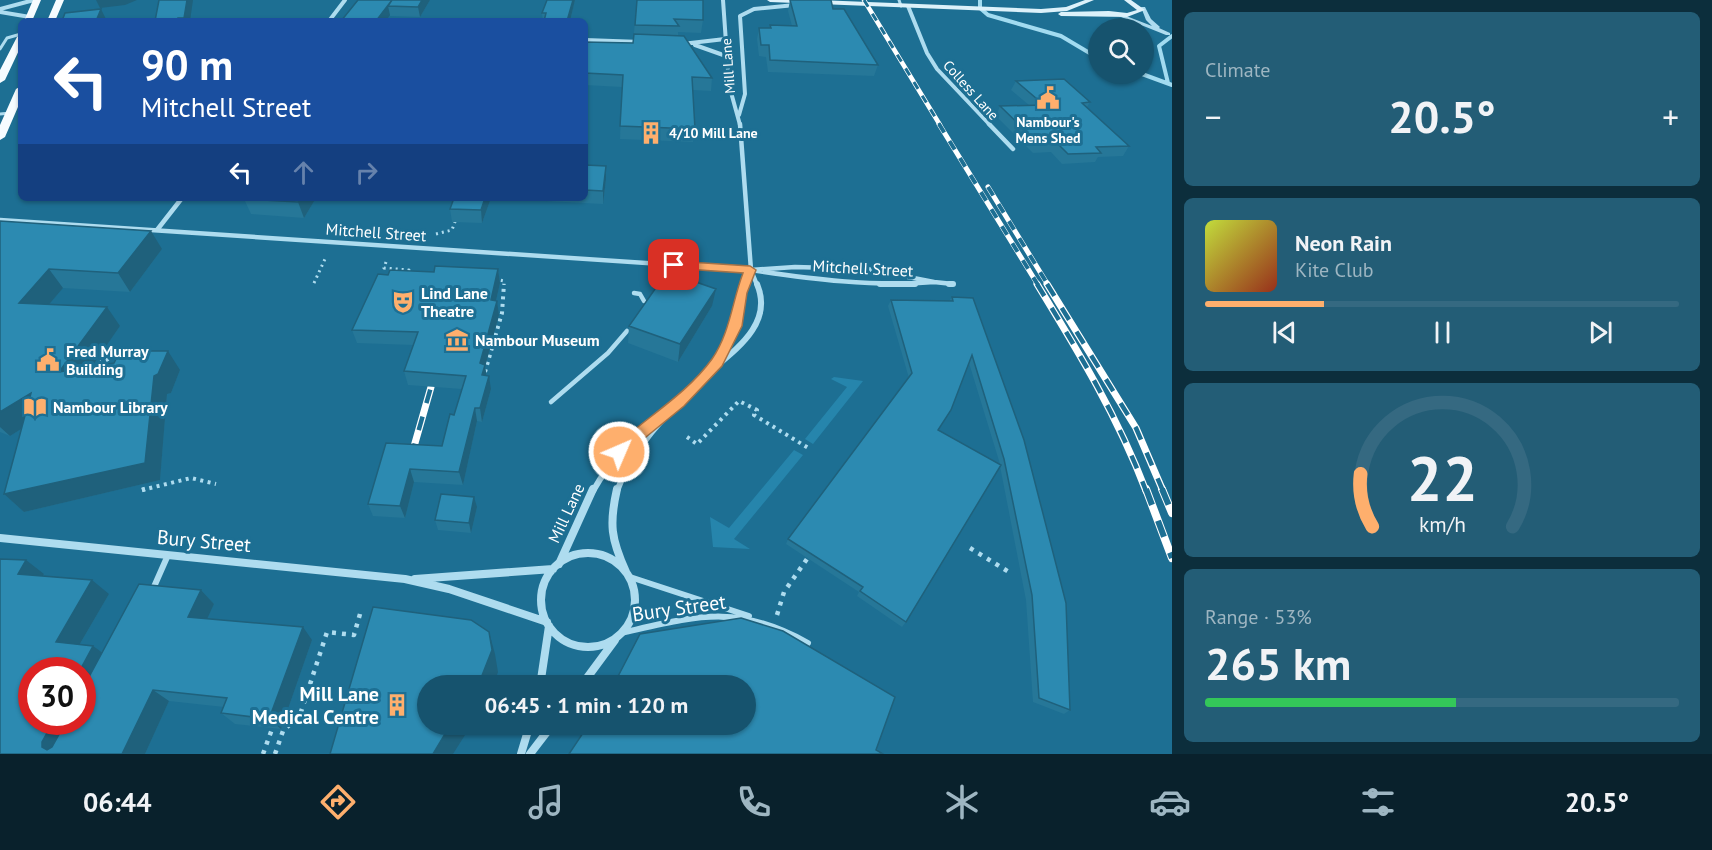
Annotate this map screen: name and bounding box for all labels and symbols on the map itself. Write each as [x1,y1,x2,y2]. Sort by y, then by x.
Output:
street label: Mill Lane [717,38,739,94]
street label: Colless Lane [939,56,1003,124]
public building icon: Nambour's Mens Shed [1035,85,1061,111]
place label: Nambour's Mens Shed [1015,113,1081,147]
building icon: 4/10 Mill Lane [638,120,664,146]
place label: 4/10 Mill Lane [669,124,758,142]
street label: Mitchell Street [325,219,428,246]
pin [648,239,699,290]
street label: Mitchell Street [812,255,914,281]
place label: Lind Lane Theatre [421,283,488,321]
theatre icon: Lind Lane Theatre [390,289,416,315]
museum icon: Nambour Museum [444,327,470,353]
place label: Nambour Museum [475,330,600,350]
place label: Fred Murray Building [66,341,149,379]
public building icon: Fred Murray Building [35,347,61,373]
library icon: Nambour Library [22,394,48,420]
place label: Nambour Library [53,397,168,417]
position arrow [587,420,651,484]
street label: Mill Lane [544,480,588,546]
street label: Bury Street [156,524,252,558]
street label: Bury Street [631,589,728,627]
speed limit sign: 30 [18,657,96,735]
place label: Mill Lane Medical Centre [252,681,379,730]
building icon: Mill Lane Medical Centre [384,692,410,718]

